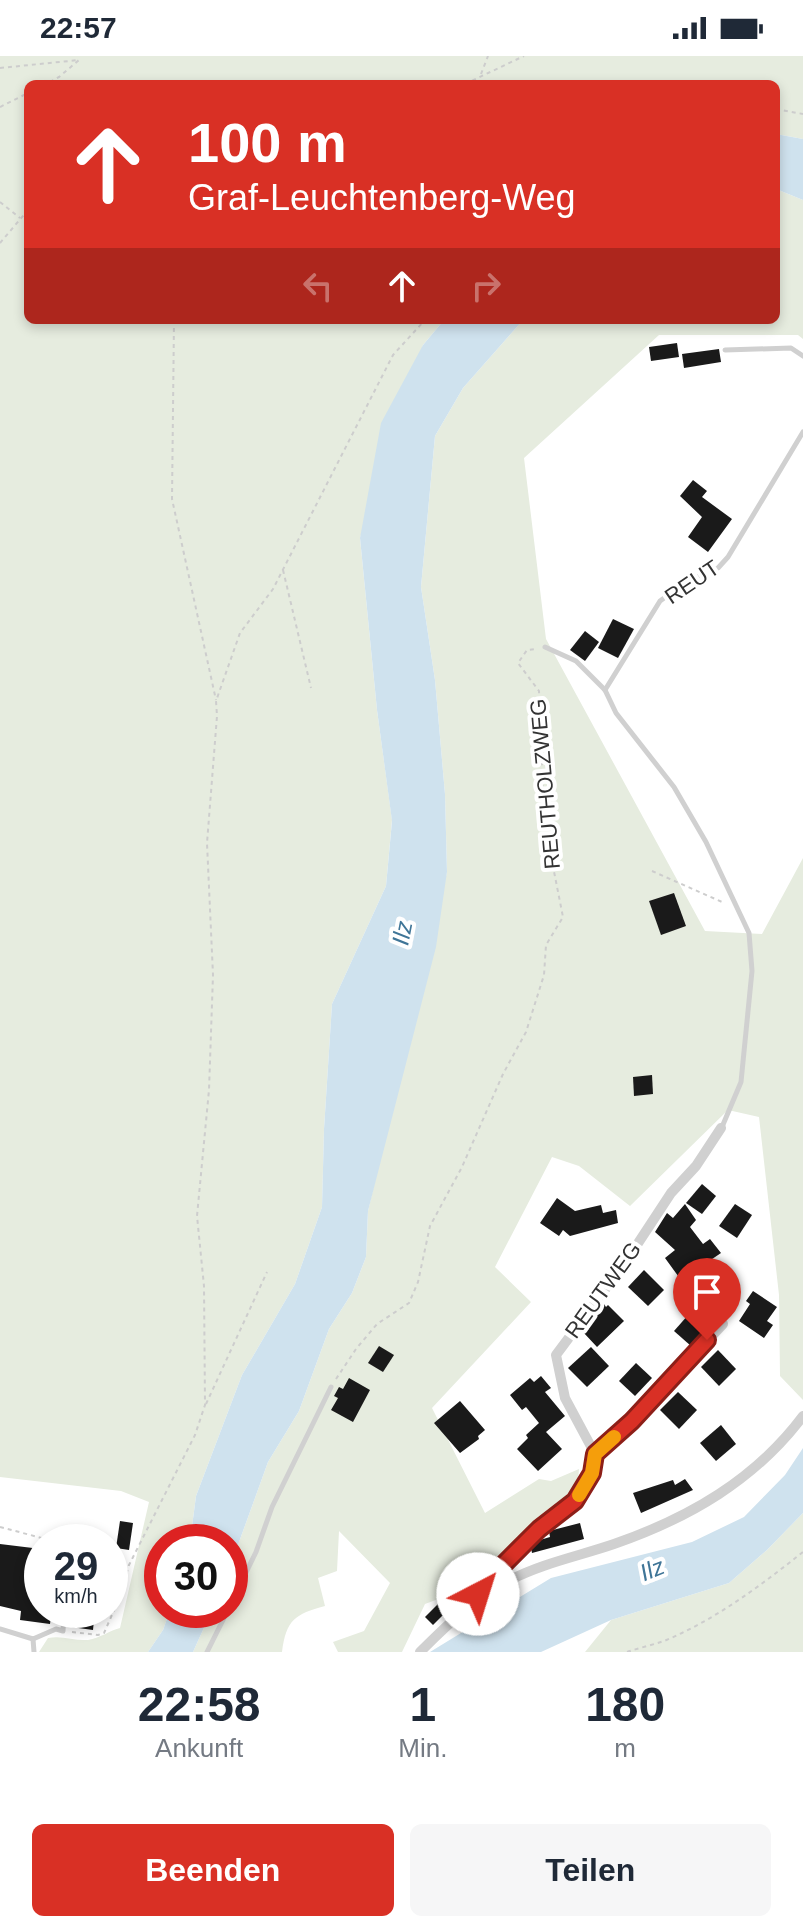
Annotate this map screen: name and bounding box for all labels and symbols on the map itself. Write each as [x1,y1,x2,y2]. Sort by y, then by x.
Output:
street label: REUT [660,555,724,609]
street label: REUTHOLZWEG [525,698,565,870]
water label: Ilz [386,919,418,947]
street label: REUTWEG [560,1237,646,1343]
pin [673,1258,741,1340]
speed limit sign: 30 [144,1524,248,1628]
position arrow [436,1552,520,1636]
water label: Ilz [636,1552,668,1586]

